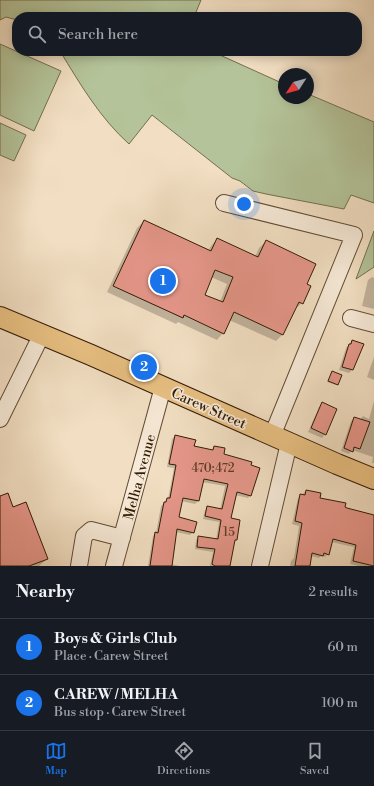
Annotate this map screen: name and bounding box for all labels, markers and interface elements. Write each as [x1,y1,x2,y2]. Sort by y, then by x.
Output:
search box [12,12,362,56]
icon: search [26,23,48,45]
text: Search here [58,25,138,44]
north arrow [278,68,314,104]
your location [234,194,254,214]
pin: 1 [150,266,176,296]
pin: 2 [131,352,157,382]
street label: Carew Street [168,384,249,433]
street label: Melha Avenue [120,432,160,522]
house number: 470;472 [191,461,235,476]
house number: 15 [223,525,235,540]
text: Nearby [16,581,75,603]
text: 2 results [309,584,358,600]
text: Boys & Girls Club [54,629,177,648]
text: 1 [26,639,32,655]
text: 60 m [327,639,358,655]
text: Place · Carew Street [54,648,168,664]
text: CAREW / MELHA [54,685,178,704]
text: 2 [25,695,33,711]
text: 100 m [322,695,358,711]
text: Bus stop · Carew Street [54,704,186,720]
tab: Map [45,740,67,778]
tab: Directions [157,740,210,778]
tab: Saved [300,740,329,778]

